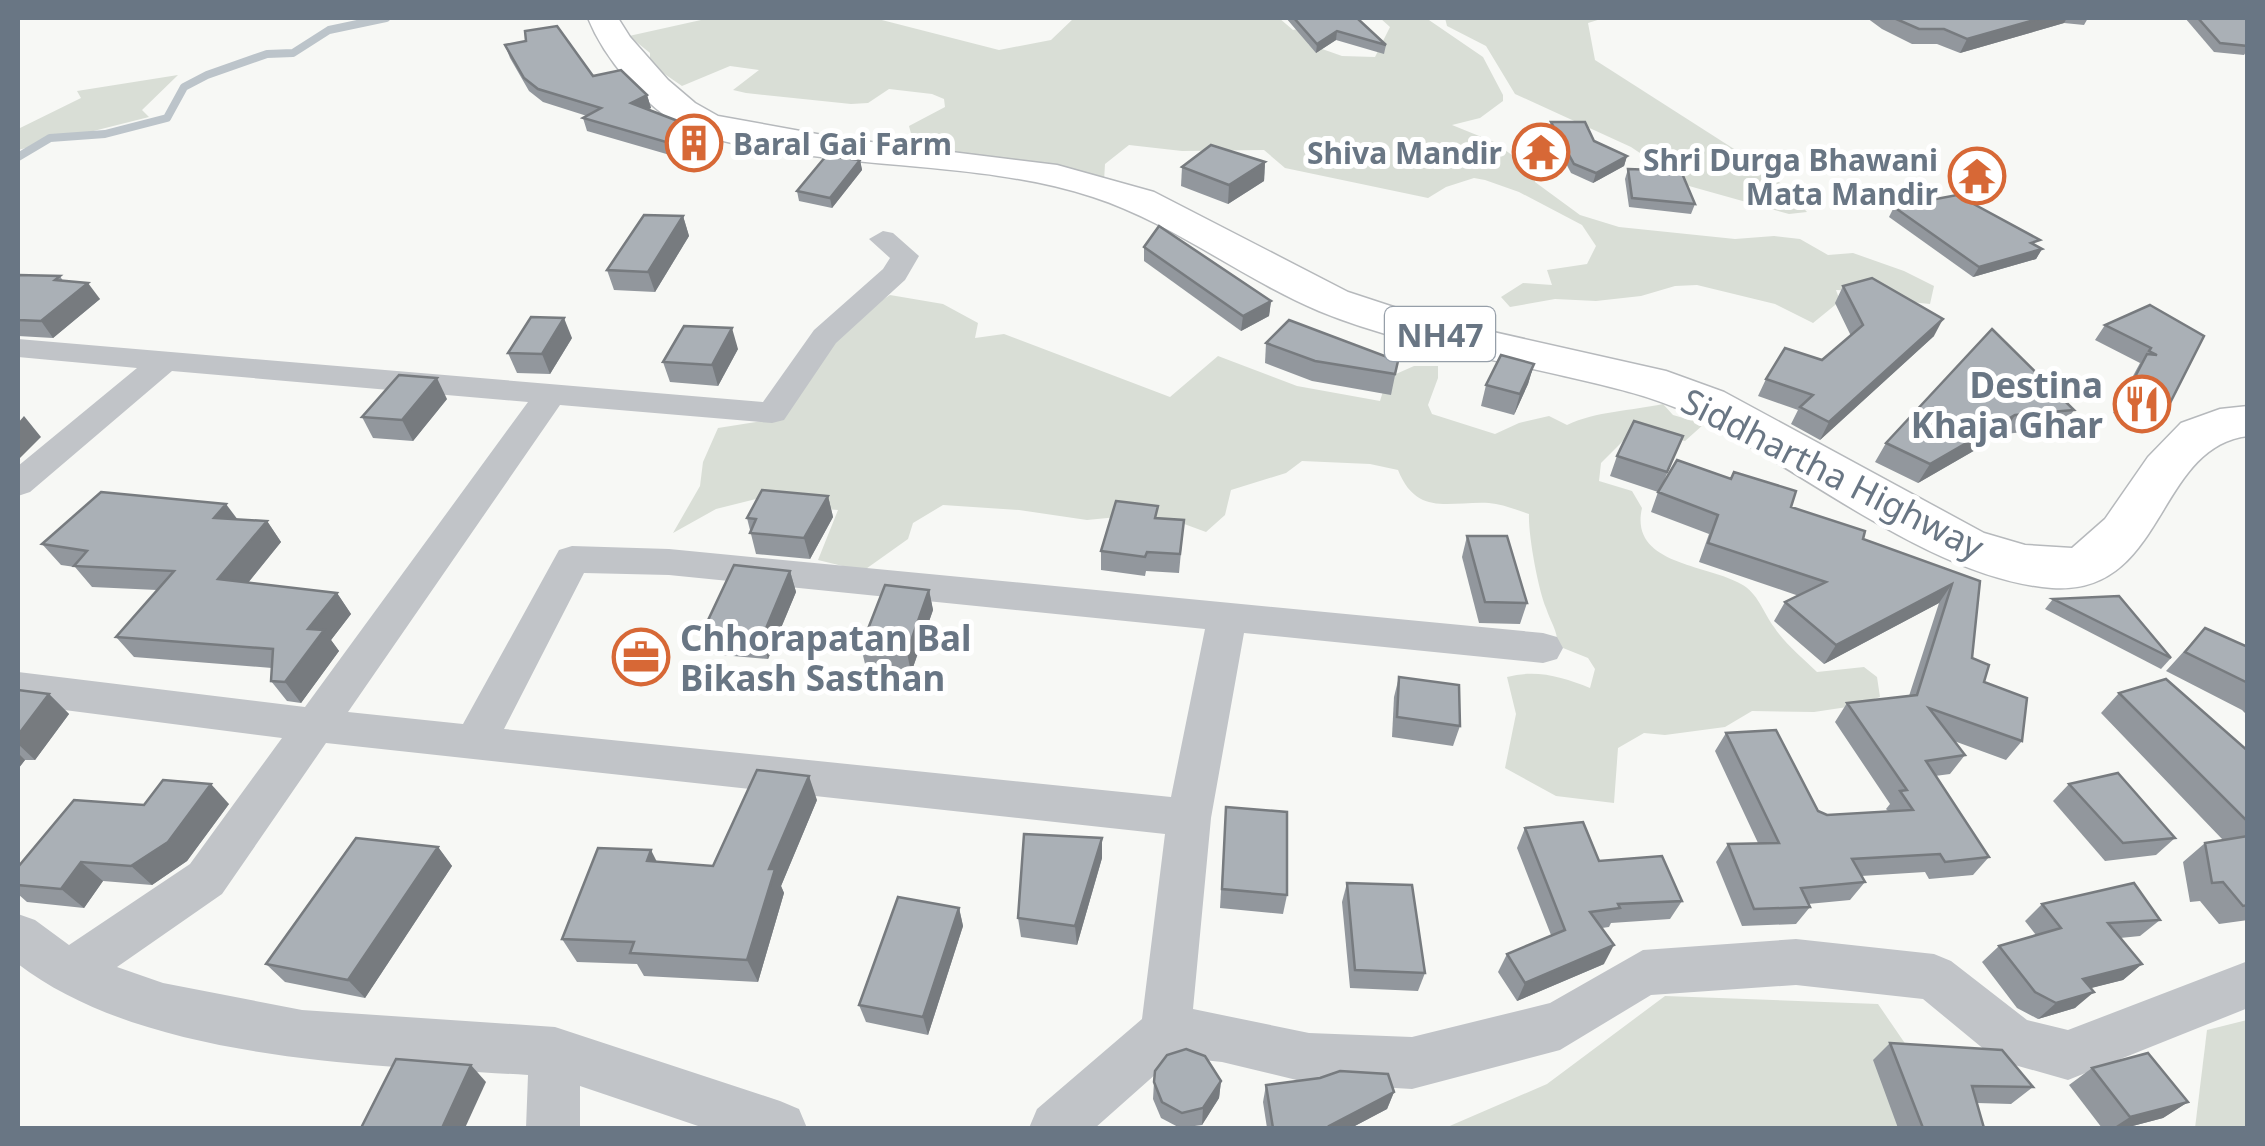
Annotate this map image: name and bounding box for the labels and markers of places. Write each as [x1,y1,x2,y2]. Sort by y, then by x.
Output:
building icon: Baral Gai Farm [664,113,724,173]
temple icon: Shiva Mandir [1511,122,1571,182]
place label: Baral Gai Farm [733,123,952,164]
place label: Shiva Mandir [1307,132,1503,173]
place label: Shri Durga Bhawani Mata Mandir [1643,139,1939,214]
temple icon: Shri Durga Bhawani Mata Mandir [1947,146,2007,206]
place label: Destina Khaja Ghar [1911,361,2103,448]
restaurant icon: Destina Khaja Ghar [2112,374,2172,434]
place label: Chhorapatan Bal Bikash Sasthan [680,614,972,701]
office icon: Chhorapatan Bal Bikash Sasthan [611,627,671,687]

